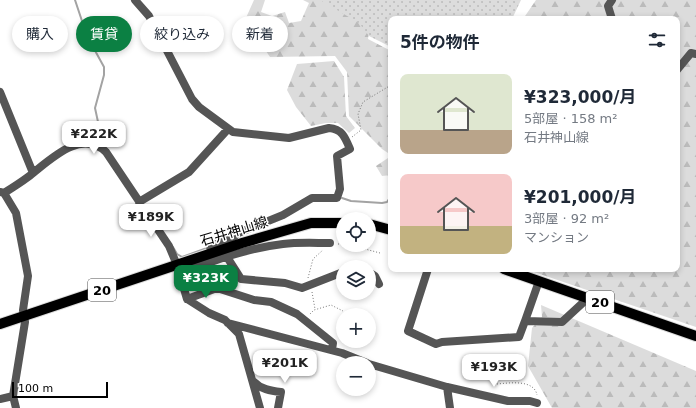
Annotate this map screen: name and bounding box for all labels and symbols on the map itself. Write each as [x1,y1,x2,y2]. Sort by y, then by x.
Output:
pin: ¥222K [66,121,122,155]
pin: ¥189K [123,204,179,238]
street label: 石井神山線 [198,213,270,249]
pin: ¥323K [178,265,234,299]
road number: 20 [88,279,116,301]
road number: 20 [586,291,614,313]
pin: ¥201K [257,350,313,384]
pin: ¥193K [466,354,522,388]
scale bar [12,380,108,399]

